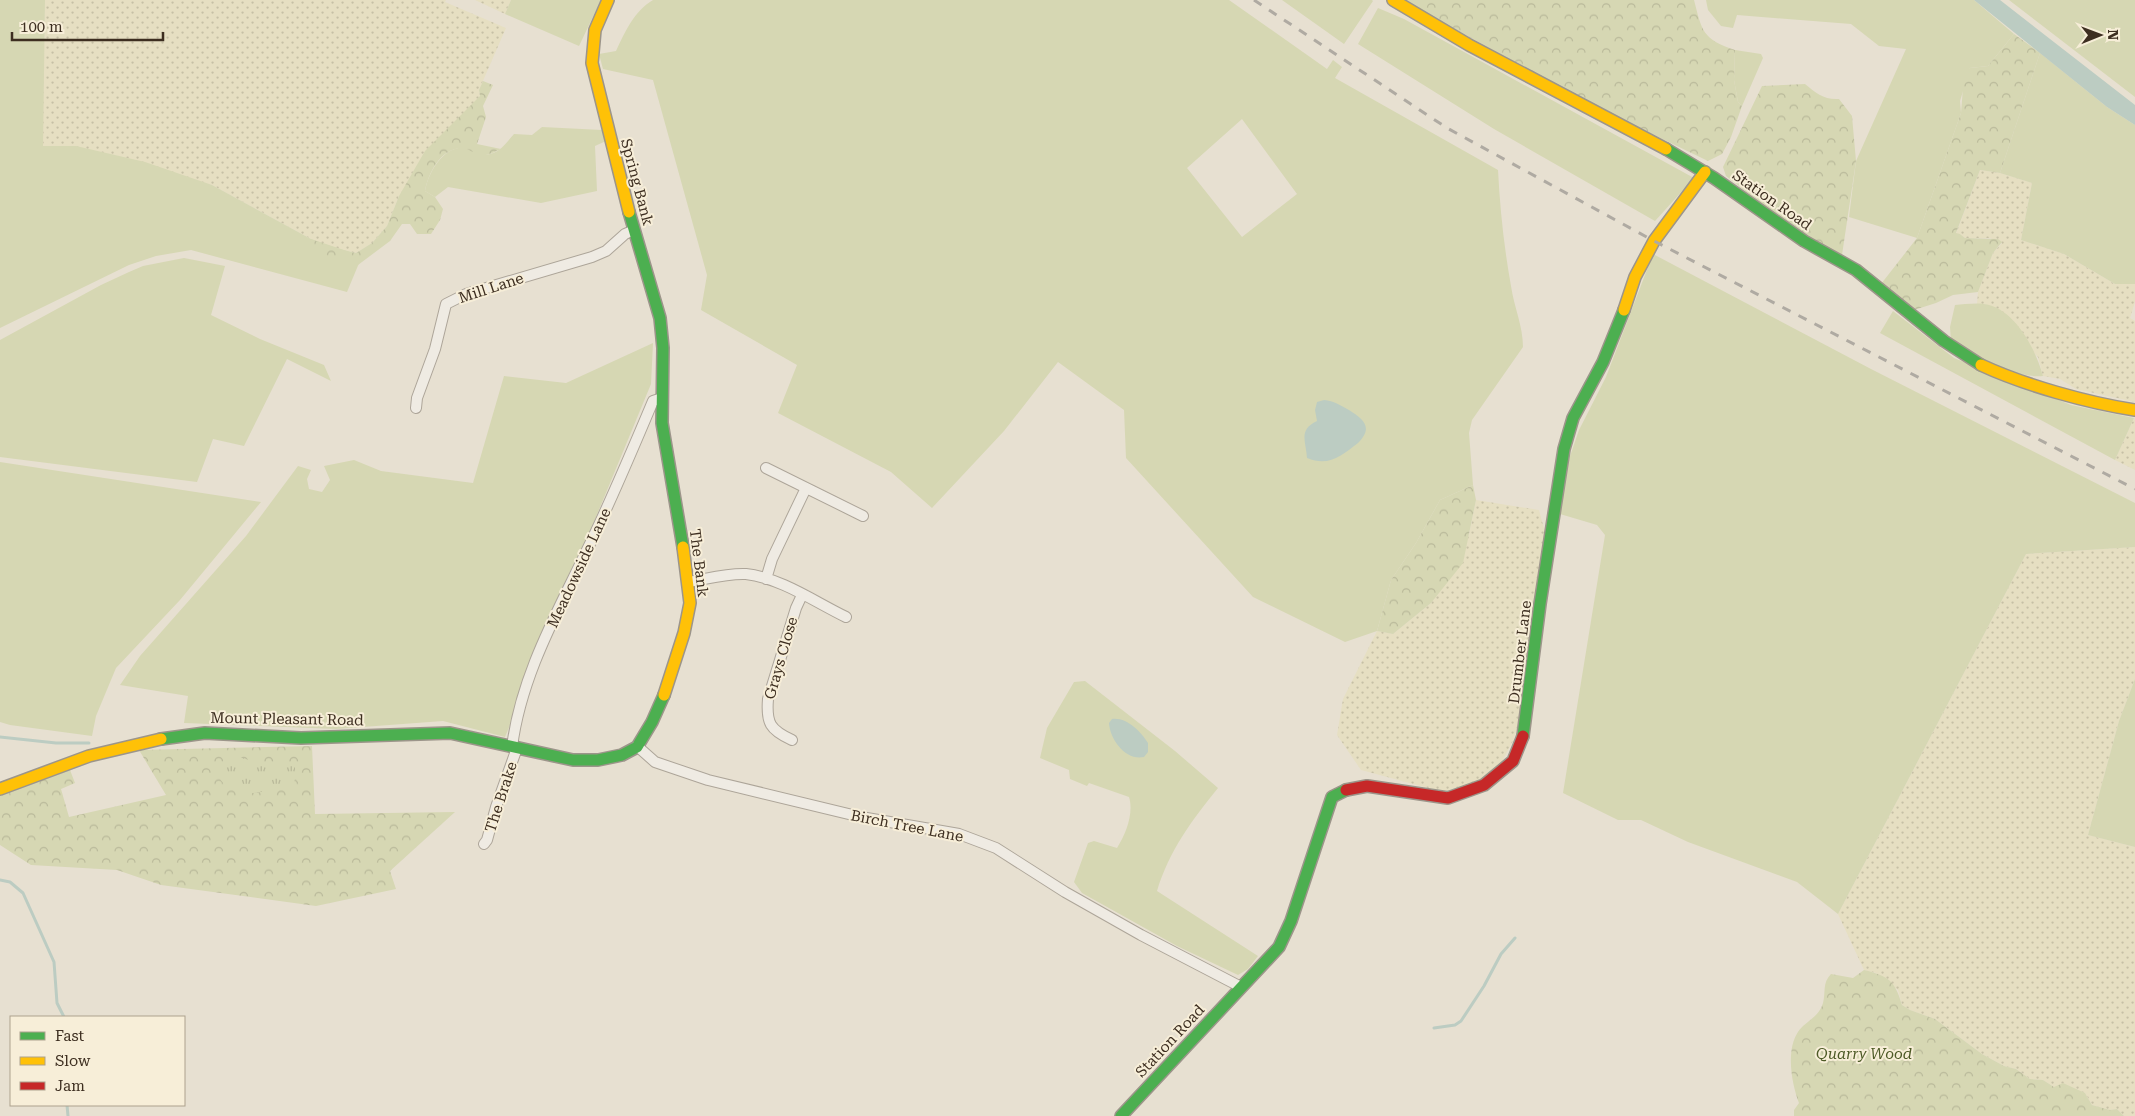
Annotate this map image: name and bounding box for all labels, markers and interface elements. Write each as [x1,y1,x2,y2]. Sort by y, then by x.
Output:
scale bar [12,10,164,42]
north arrow [2075,10,2125,60]
text: 100 m [20,18,63,36]
text: N [2105,29,2121,41]
street label: Spring Bank [617,137,657,228]
street label: Station Road [1729,166,1815,234]
street label: Mill Lane [456,269,526,307]
street label: Meadowside Lane [543,505,615,631]
street label: The Bank [686,528,712,599]
street label: Drumber Lane [1505,599,1535,705]
street label: Grays Close [761,615,801,701]
street label: Mount Pleasant Road [210,709,364,729]
street label: The Brake [481,759,521,835]
street label: Birch Tree Lane [849,806,965,846]
street label: Station Road [1132,1001,1208,1081]
legend [10,1016,185,1106]
text: Fast [55,1027,85,1045]
park label: Quarry Wood [1816,1045,1912,1063]
text: Slow [55,1052,91,1070]
text: Jam [55,1077,85,1095]

